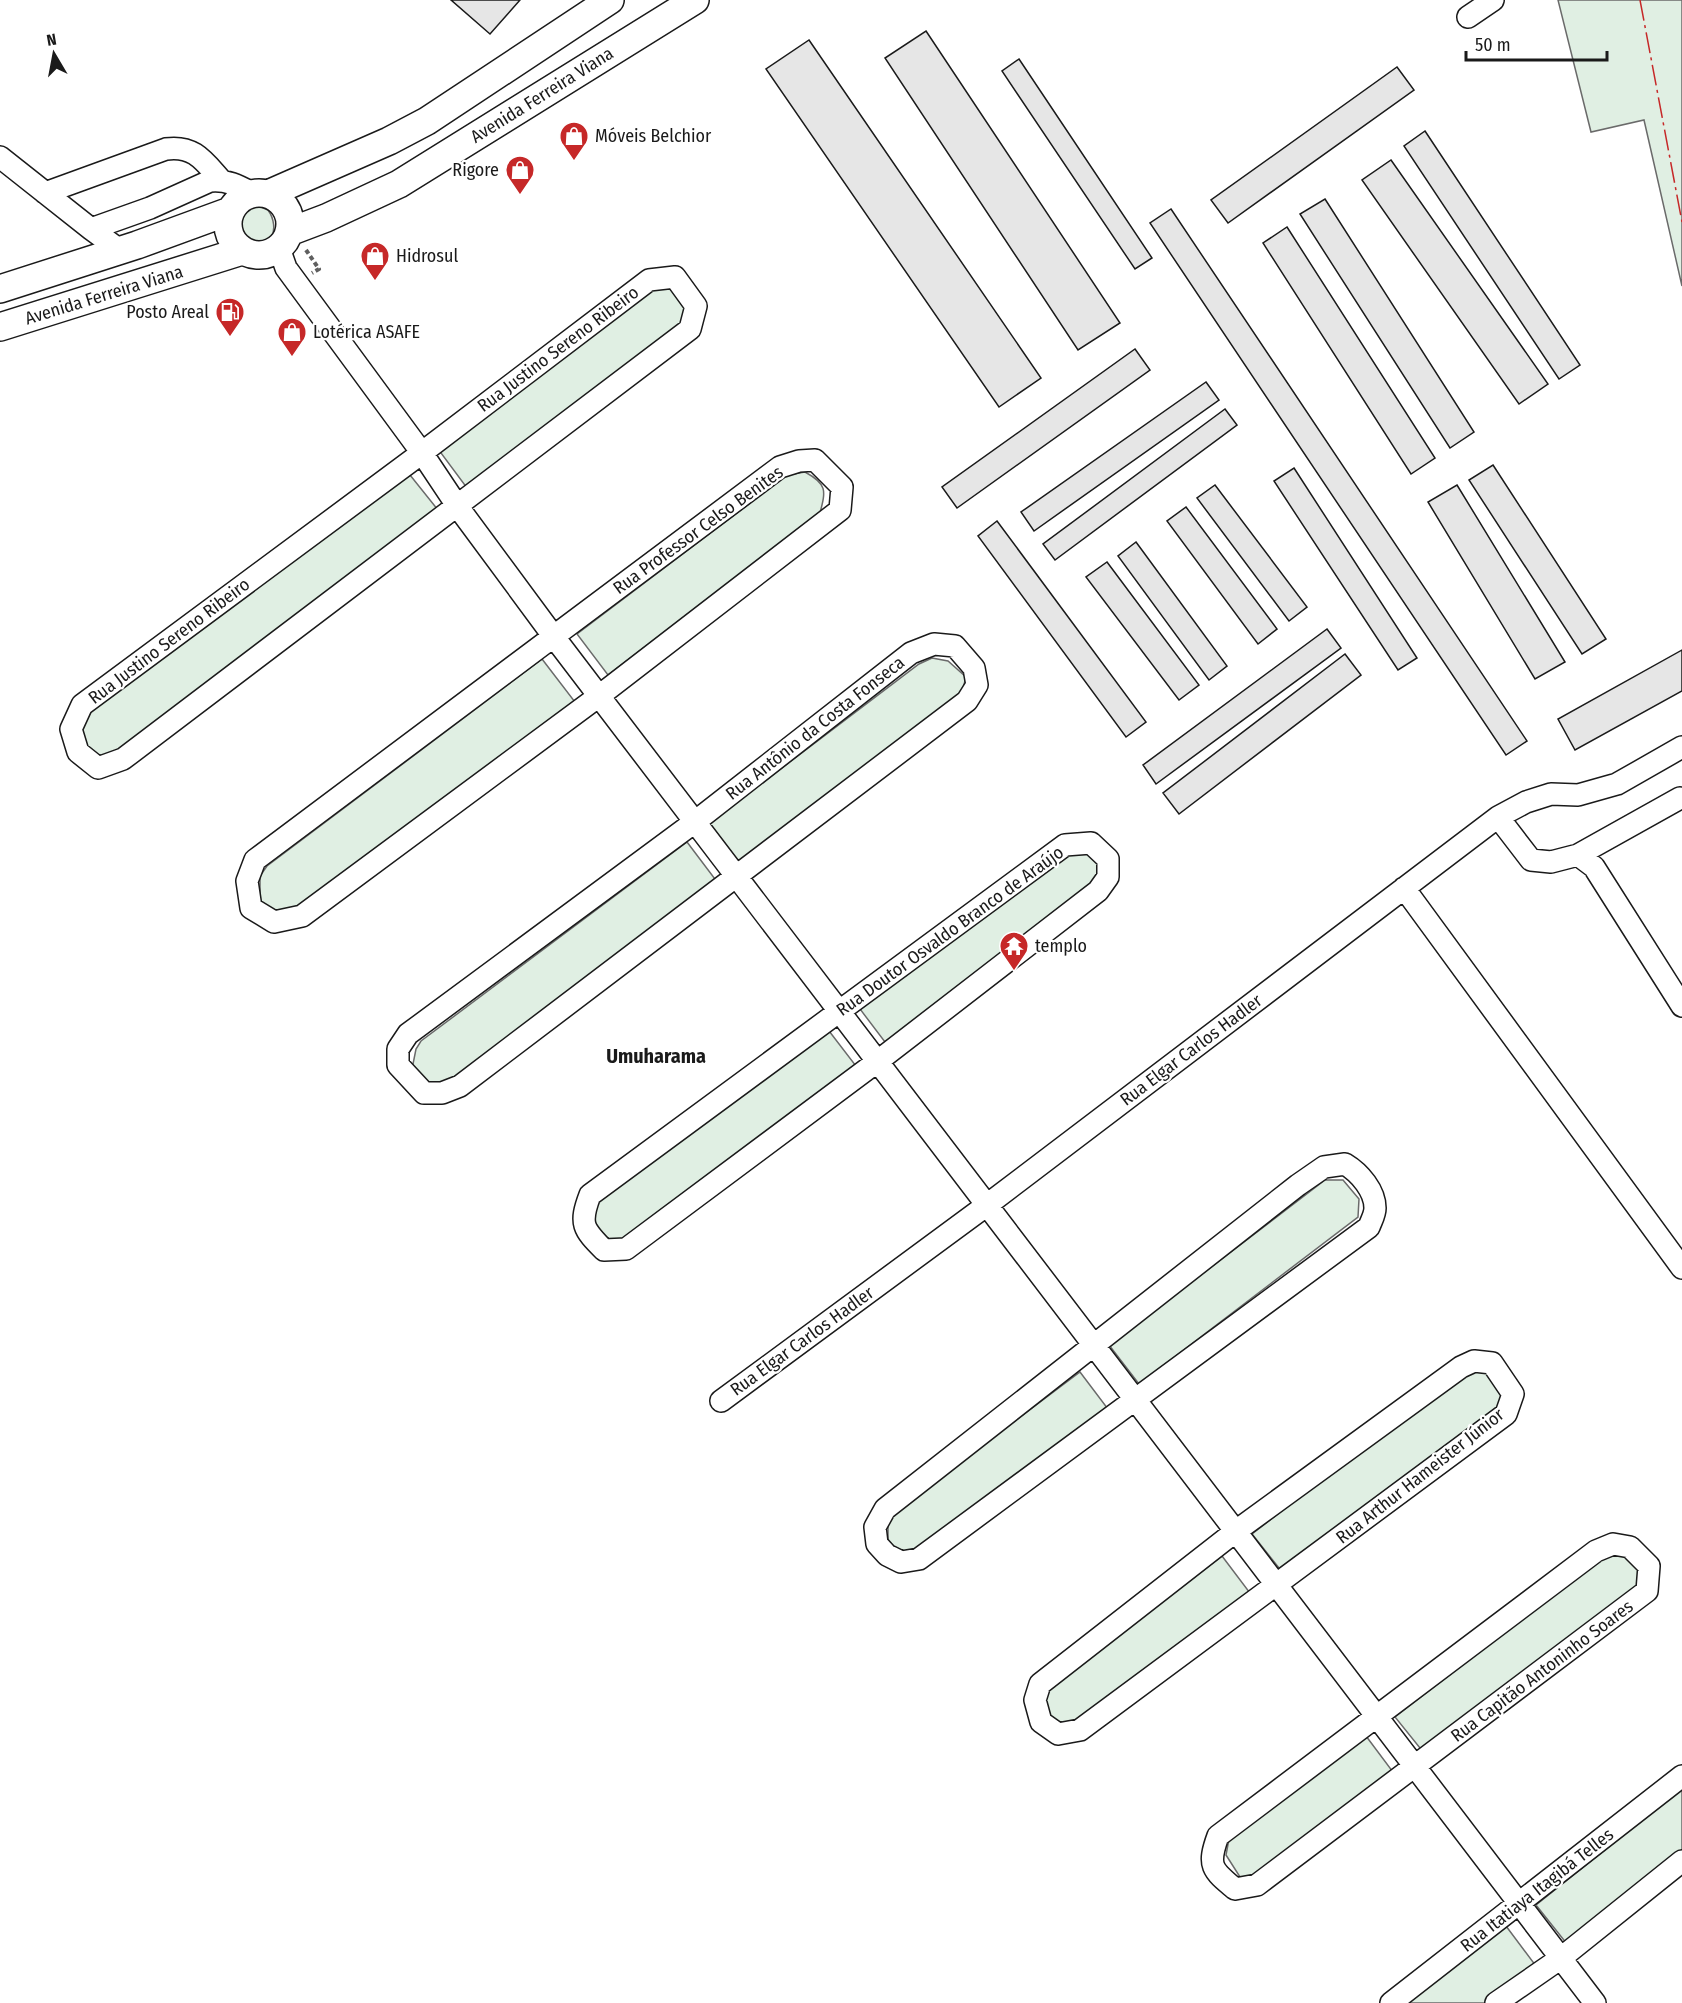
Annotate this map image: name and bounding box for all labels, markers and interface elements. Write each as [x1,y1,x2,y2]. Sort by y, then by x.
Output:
north arrow [24,24,84,84]
scale bar [1466,24,1607,62]
text: N [45,30,58,50]
text: 50 m [1475,34,1511,56]
street label: Avenida Ferreira Viana [467,42,618,148]
shop icon: Móveis Belchior [558,120,590,162]
place label: Móveis Belchior [595,125,712,147]
shop icon: Rigore [504,154,536,196]
place label: Rigore [452,159,499,181]
shop icon: Hidrosul [359,240,391,282]
place label: Hidrosul [396,245,458,267]
street label: Avenida Ferreira Viana [22,260,186,330]
street label: Rua Justino Sereno Ribeiro [473,281,643,417]
fuel station icon: Posto Areal [214,296,246,338]
place label: Posto Areal [126,301,209,323]
shop icon: Lotérica ASAFE [276,316,308,358]
place label: Lotérica ASAFE [313,321,420,343]
street label: Rua Professor Celso Benites [609,461,788,599]
street label: Rua Justino Sereno Ribeiro [84,573,254,709]
street label: Rua Antônio da Costa Fonseca [721,651,909,805]
street label: Rua Doutor Osvaldo Branco de Araújo [832,841,1068,1021]
temple icon: templo [998,930,1030,972]
place label: templo [1035,935,1087,957]
street label: Rua Elgar Carlos Hadler [1116,989,1267,1111]
district label: Umuharama [606,1044,706,1068]
street label: Rua Elgar Carlos Hadler [726,1281,879,1400]
street label: Rua Arthur Hameister Júnior [1332,1403,1509,1548]
street label: Rua Capitão Antoninho Soares [1446,1595,1638,1747]
street label: Rua Itatiaya Itagibá Telles [1456,1823,1618,1957]

